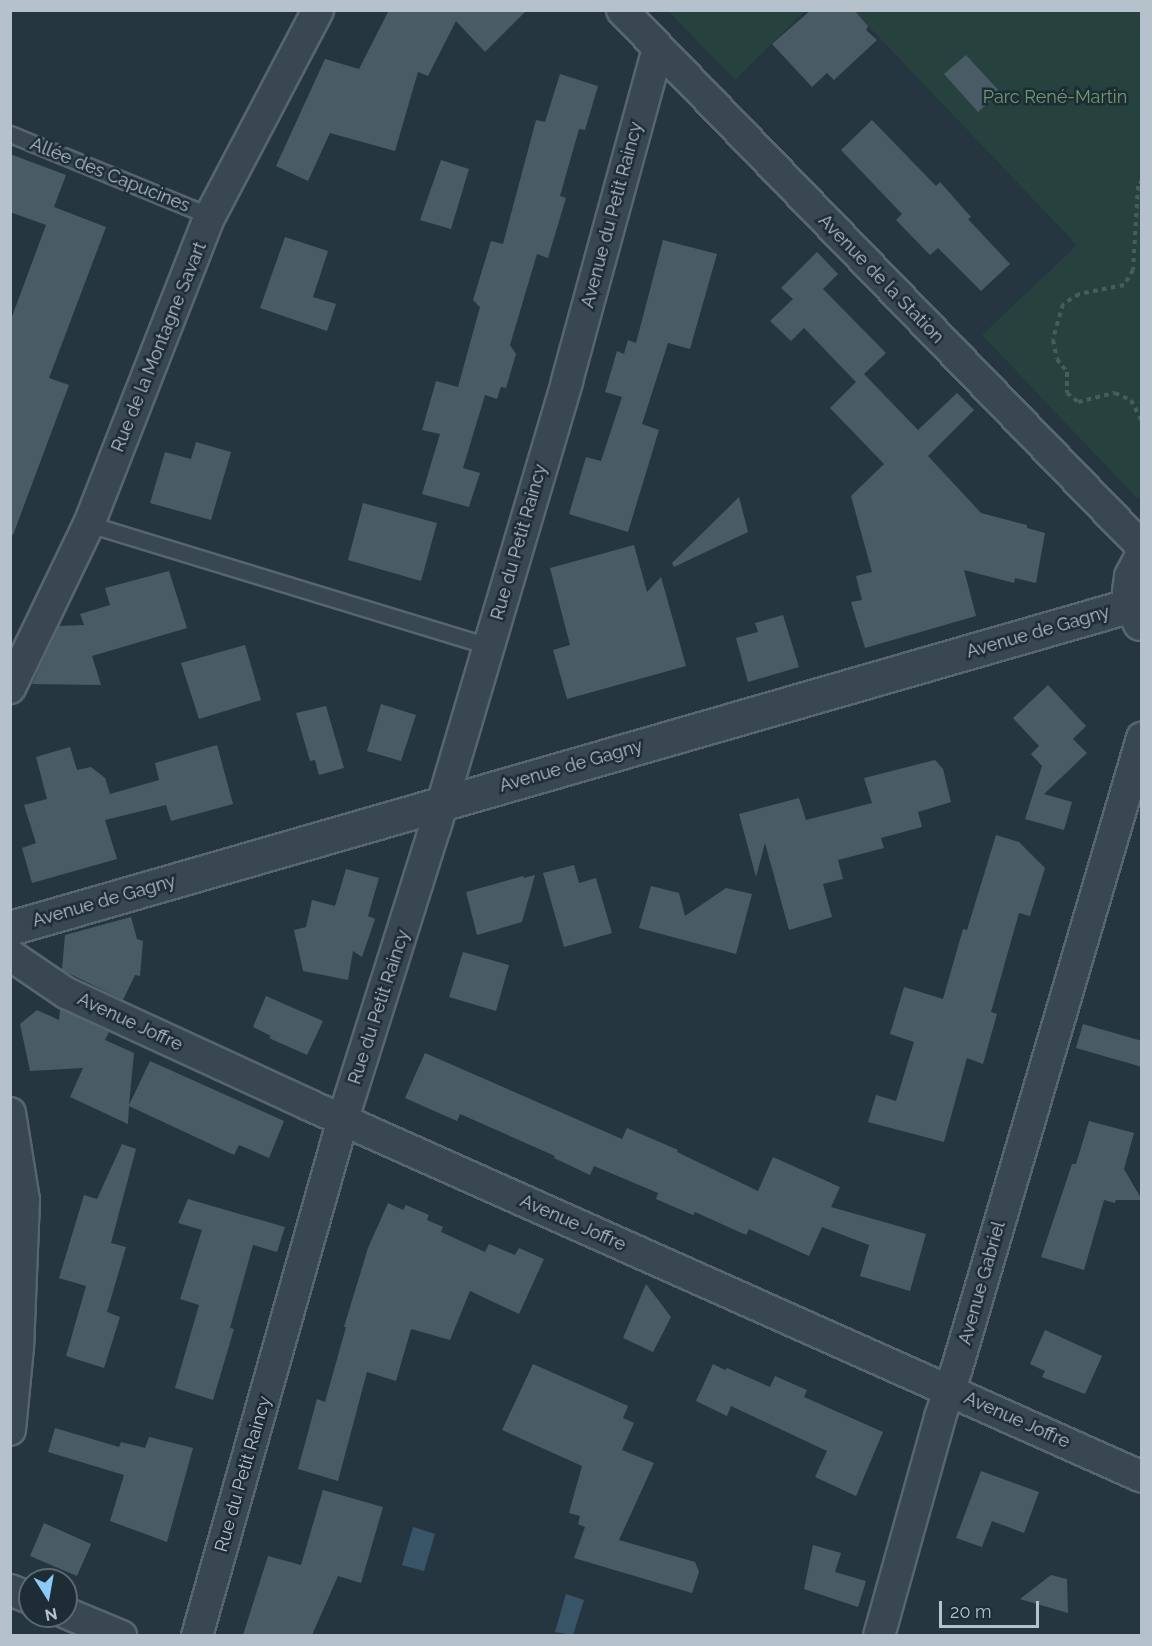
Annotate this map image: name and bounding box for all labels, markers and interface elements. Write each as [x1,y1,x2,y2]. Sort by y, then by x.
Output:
park label: Parc René-Martin [983,86,1127,108]
street label: Avenue du Petit Raincy [577,120,647,310]
street label: Allée des Capucines [27,133,193,217]
street label: Avenue de la Station [814,210,948,348]
street label: Rue de la Montagne Savart [107,239,211,455]
street label: Rue du Petit Raincy [486,461,552,623]
street label: Avenue de Gagny [964,601,1112,663]
street label: Avenue de Gagny [497,735,645,797]
street label: Avenue de Gagny [30,870,178,932]
street label: Rue du Petit Raincy [344,927,414,1087]
street label: Avenue Joffre [74,988,186,1056]
street label: Avenue Joffre [517,1190,629,1256]
street label: Avenue Gabriel [954,1219,1010,1347]
street label: Avenue Joffre [961,1387,1073,1453]
street label: Rue du Petit Raincy [210,1393,276,1555]
north arrow [18,1568,78,1628]
scale bar [942,1589,1042,1627]
text: 20 m [950,1601,992,1622]
text: N [43,1604,59,1625]

